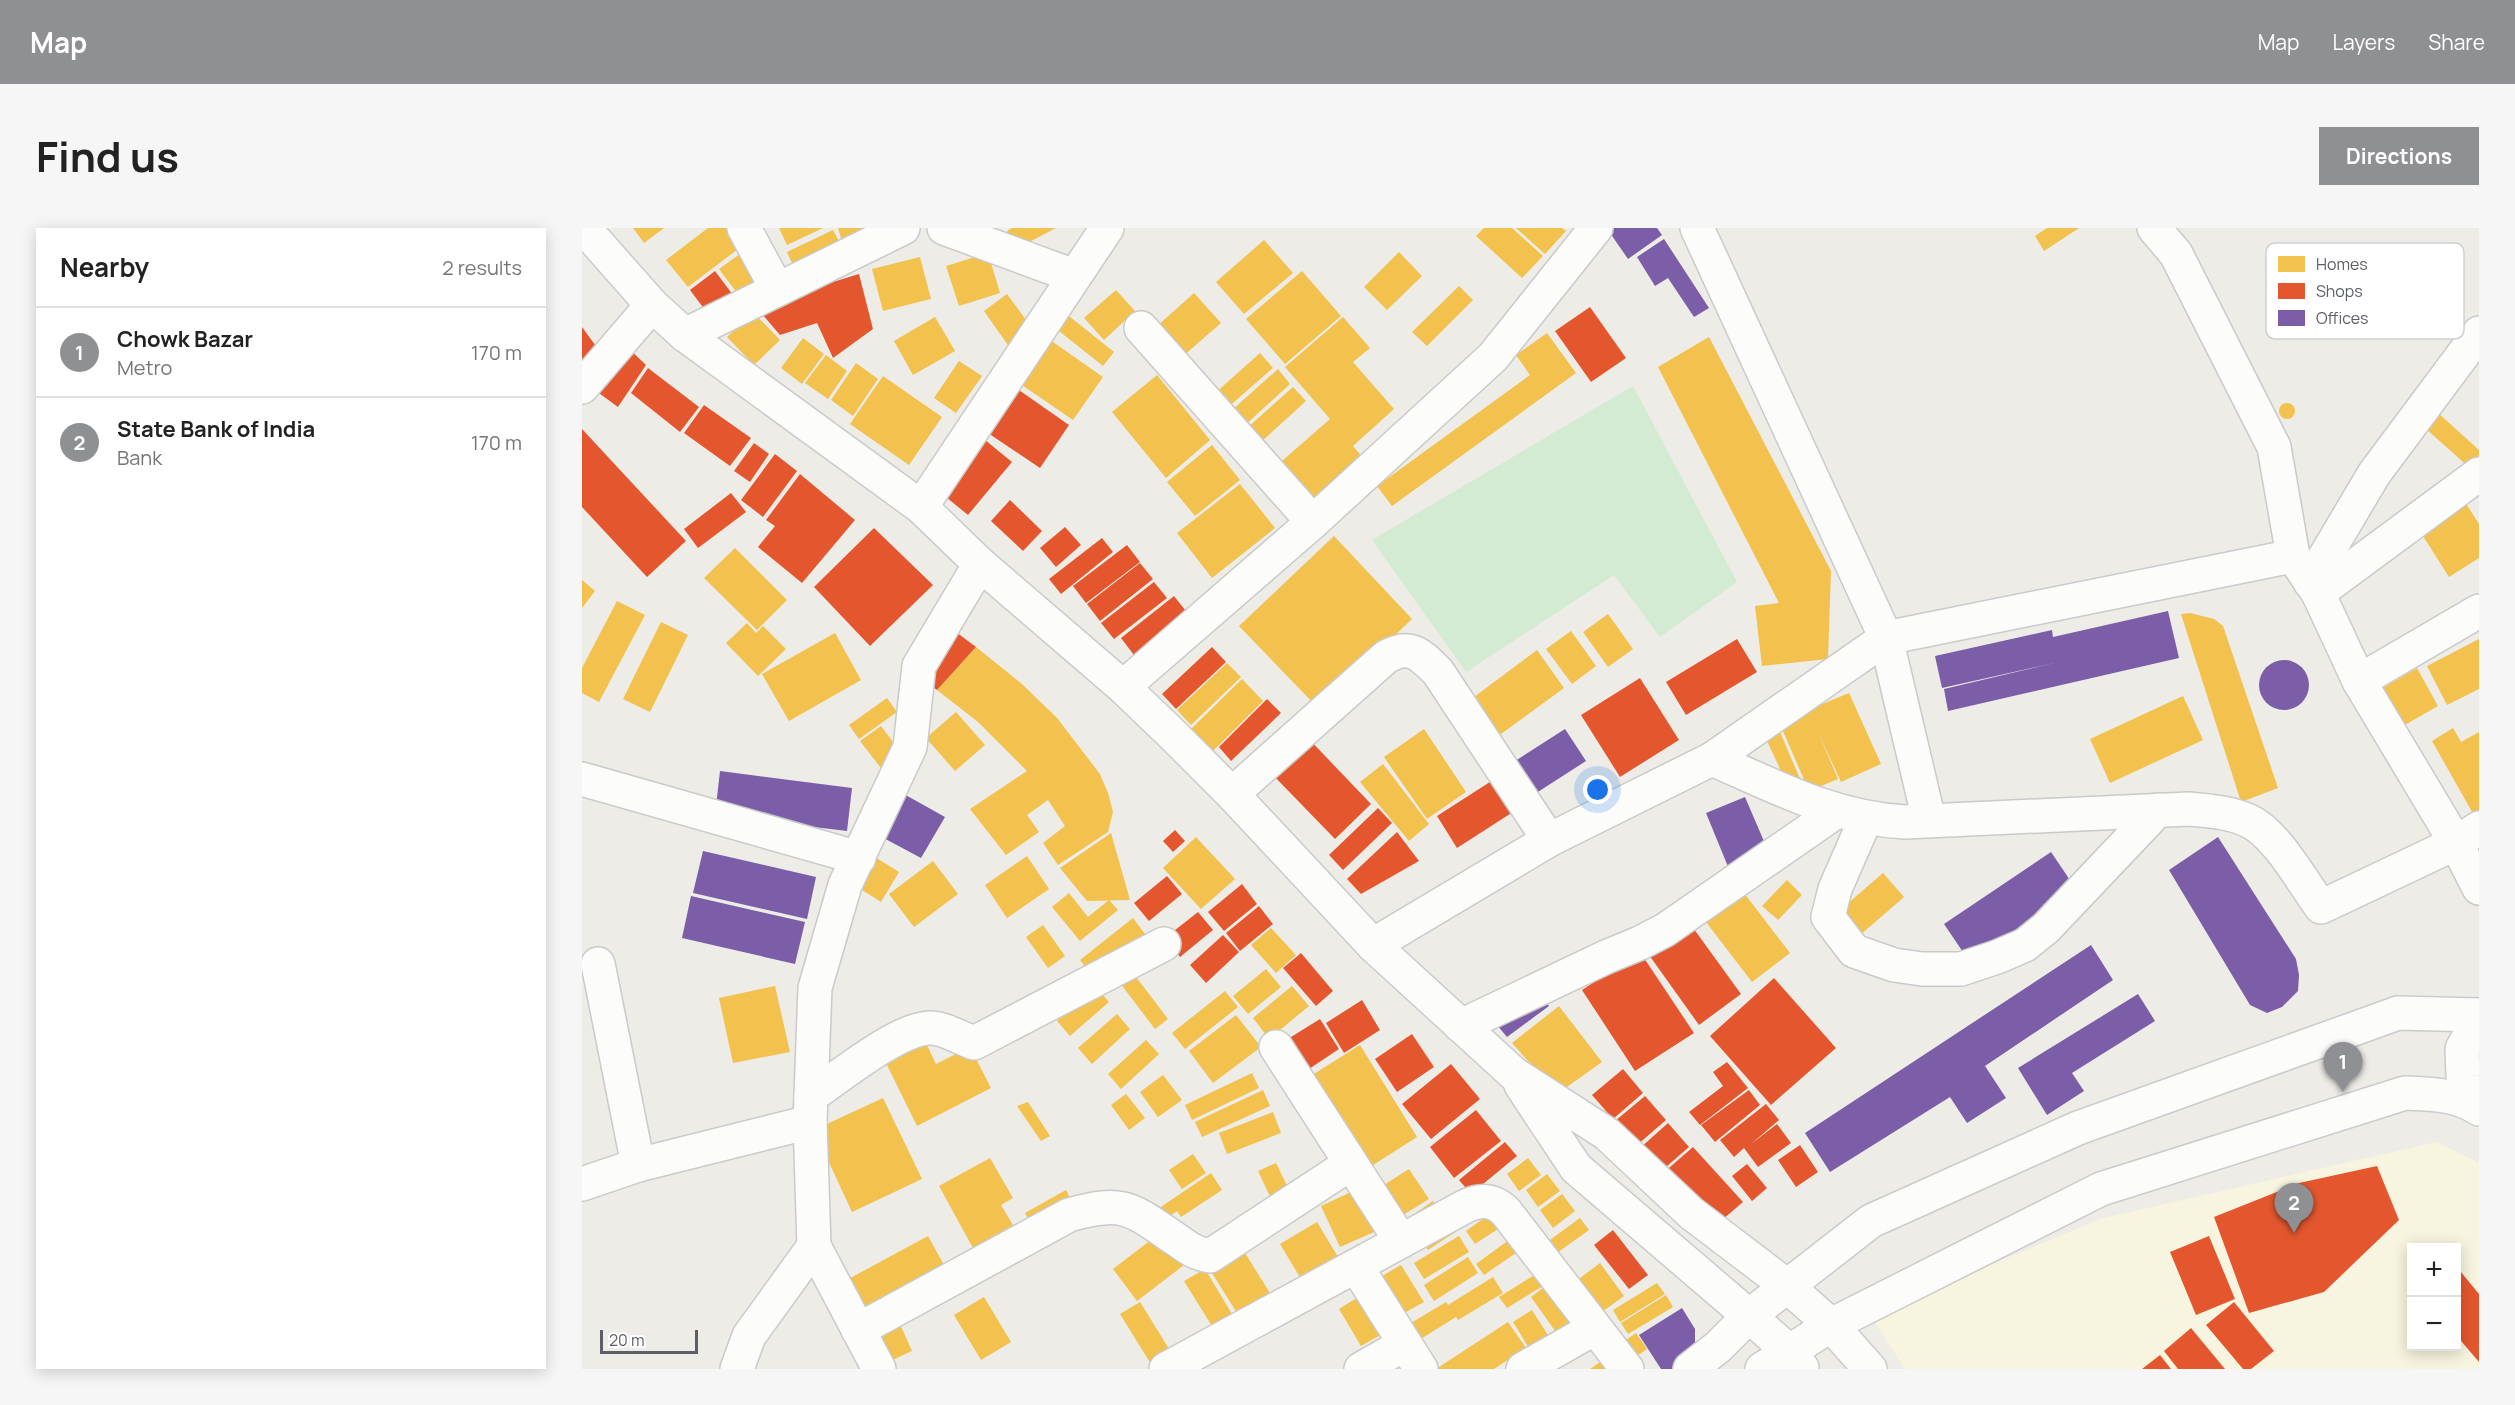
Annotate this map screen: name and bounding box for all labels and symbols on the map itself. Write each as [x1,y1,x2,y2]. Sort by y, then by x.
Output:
legend [2266,243,2464,339]
text: Homes [2316,253,2368,275]
text: Shops [2316,280,2363,302]
text: Offices [2316,307,2369,329]
your location [1583,775,1612,804]
pin: 1 [2324,1042,2362,1092]
pin: 2 [2274,1184,2314,1233]
scale bar [600,1327,698,1354]

